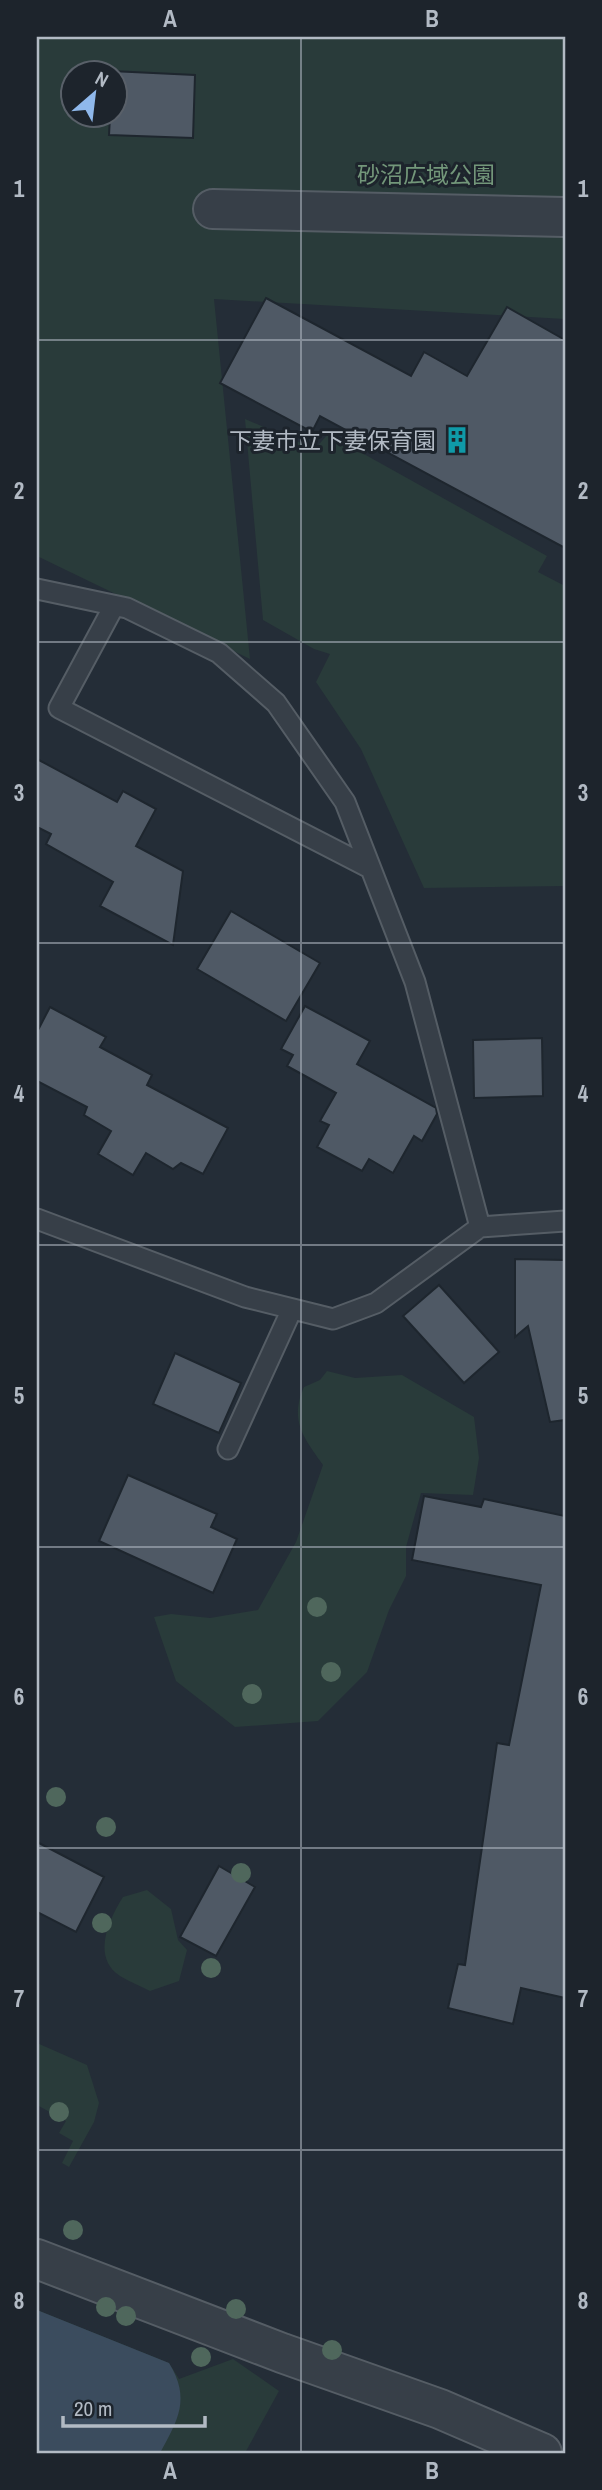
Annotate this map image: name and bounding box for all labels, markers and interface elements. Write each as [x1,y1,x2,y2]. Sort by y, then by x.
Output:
text: A [163,3,177,34]
text: B [425,3,439,34]
north arrow [60,60,130,130]
text: N [91,65,113,93]
park label: 砂沼広域公園 [357,159,495,190]
text: 1 [14,173,25,204]
text: 1 [578,173,589,204]
place label: 下妻市立下妻保育園 [229,425,436,456]
building icon: 下妻市立下妻保育園 [442,425,472,455]
text: 2 [14,475,24,506]
text: 2 [578,475,588,506]
text: 3 [14,777,24,808]
text: 3 [578,777,588,808]
text: 4 [14,1078,25,1109]
text: 4 [578,1078,589,1109]
text: 5 [14,1380,24,1411]
text: 5 [578,1380,588,1411]
text: 6 [14,1681,24,1712]
text: 6 [578,1681,588,1712]
text: 7 [14,1983,24,2014]
text: 7 [578,1983,588,2014]
text: 8 [14,2285,24,2316]
text: 8 [578,2285,588,2316]
scale bar [63,2385,205,2429]
text: 20 m [74,2394,112,2423]
text: A [163,2455,177,2486]
text: B [425,2455,439,2486]

